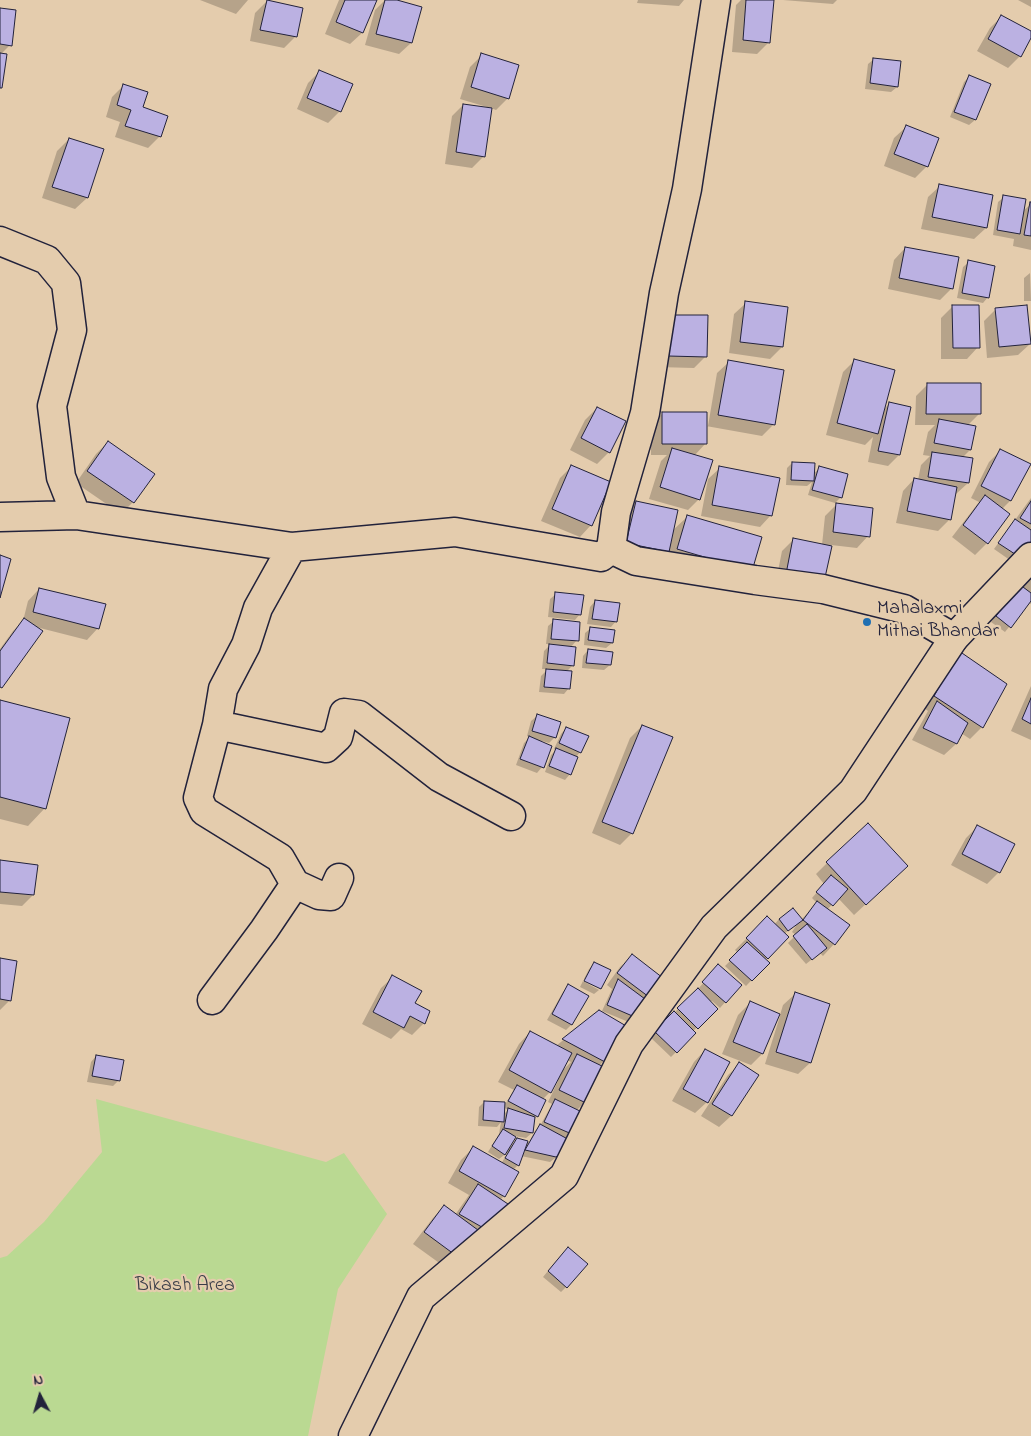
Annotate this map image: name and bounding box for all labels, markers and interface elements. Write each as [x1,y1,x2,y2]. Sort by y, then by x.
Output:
place label: Mahalaxmi Mithai Bhandar [877,598,999,645]
marker: Mahalaxmi Mithai Bhandar [861,616,873,628]
park label: Bikash Area [135,1275,235,1299]
text: N [33,1370,44,1392]
north arrow [15,1371,65,1421]

